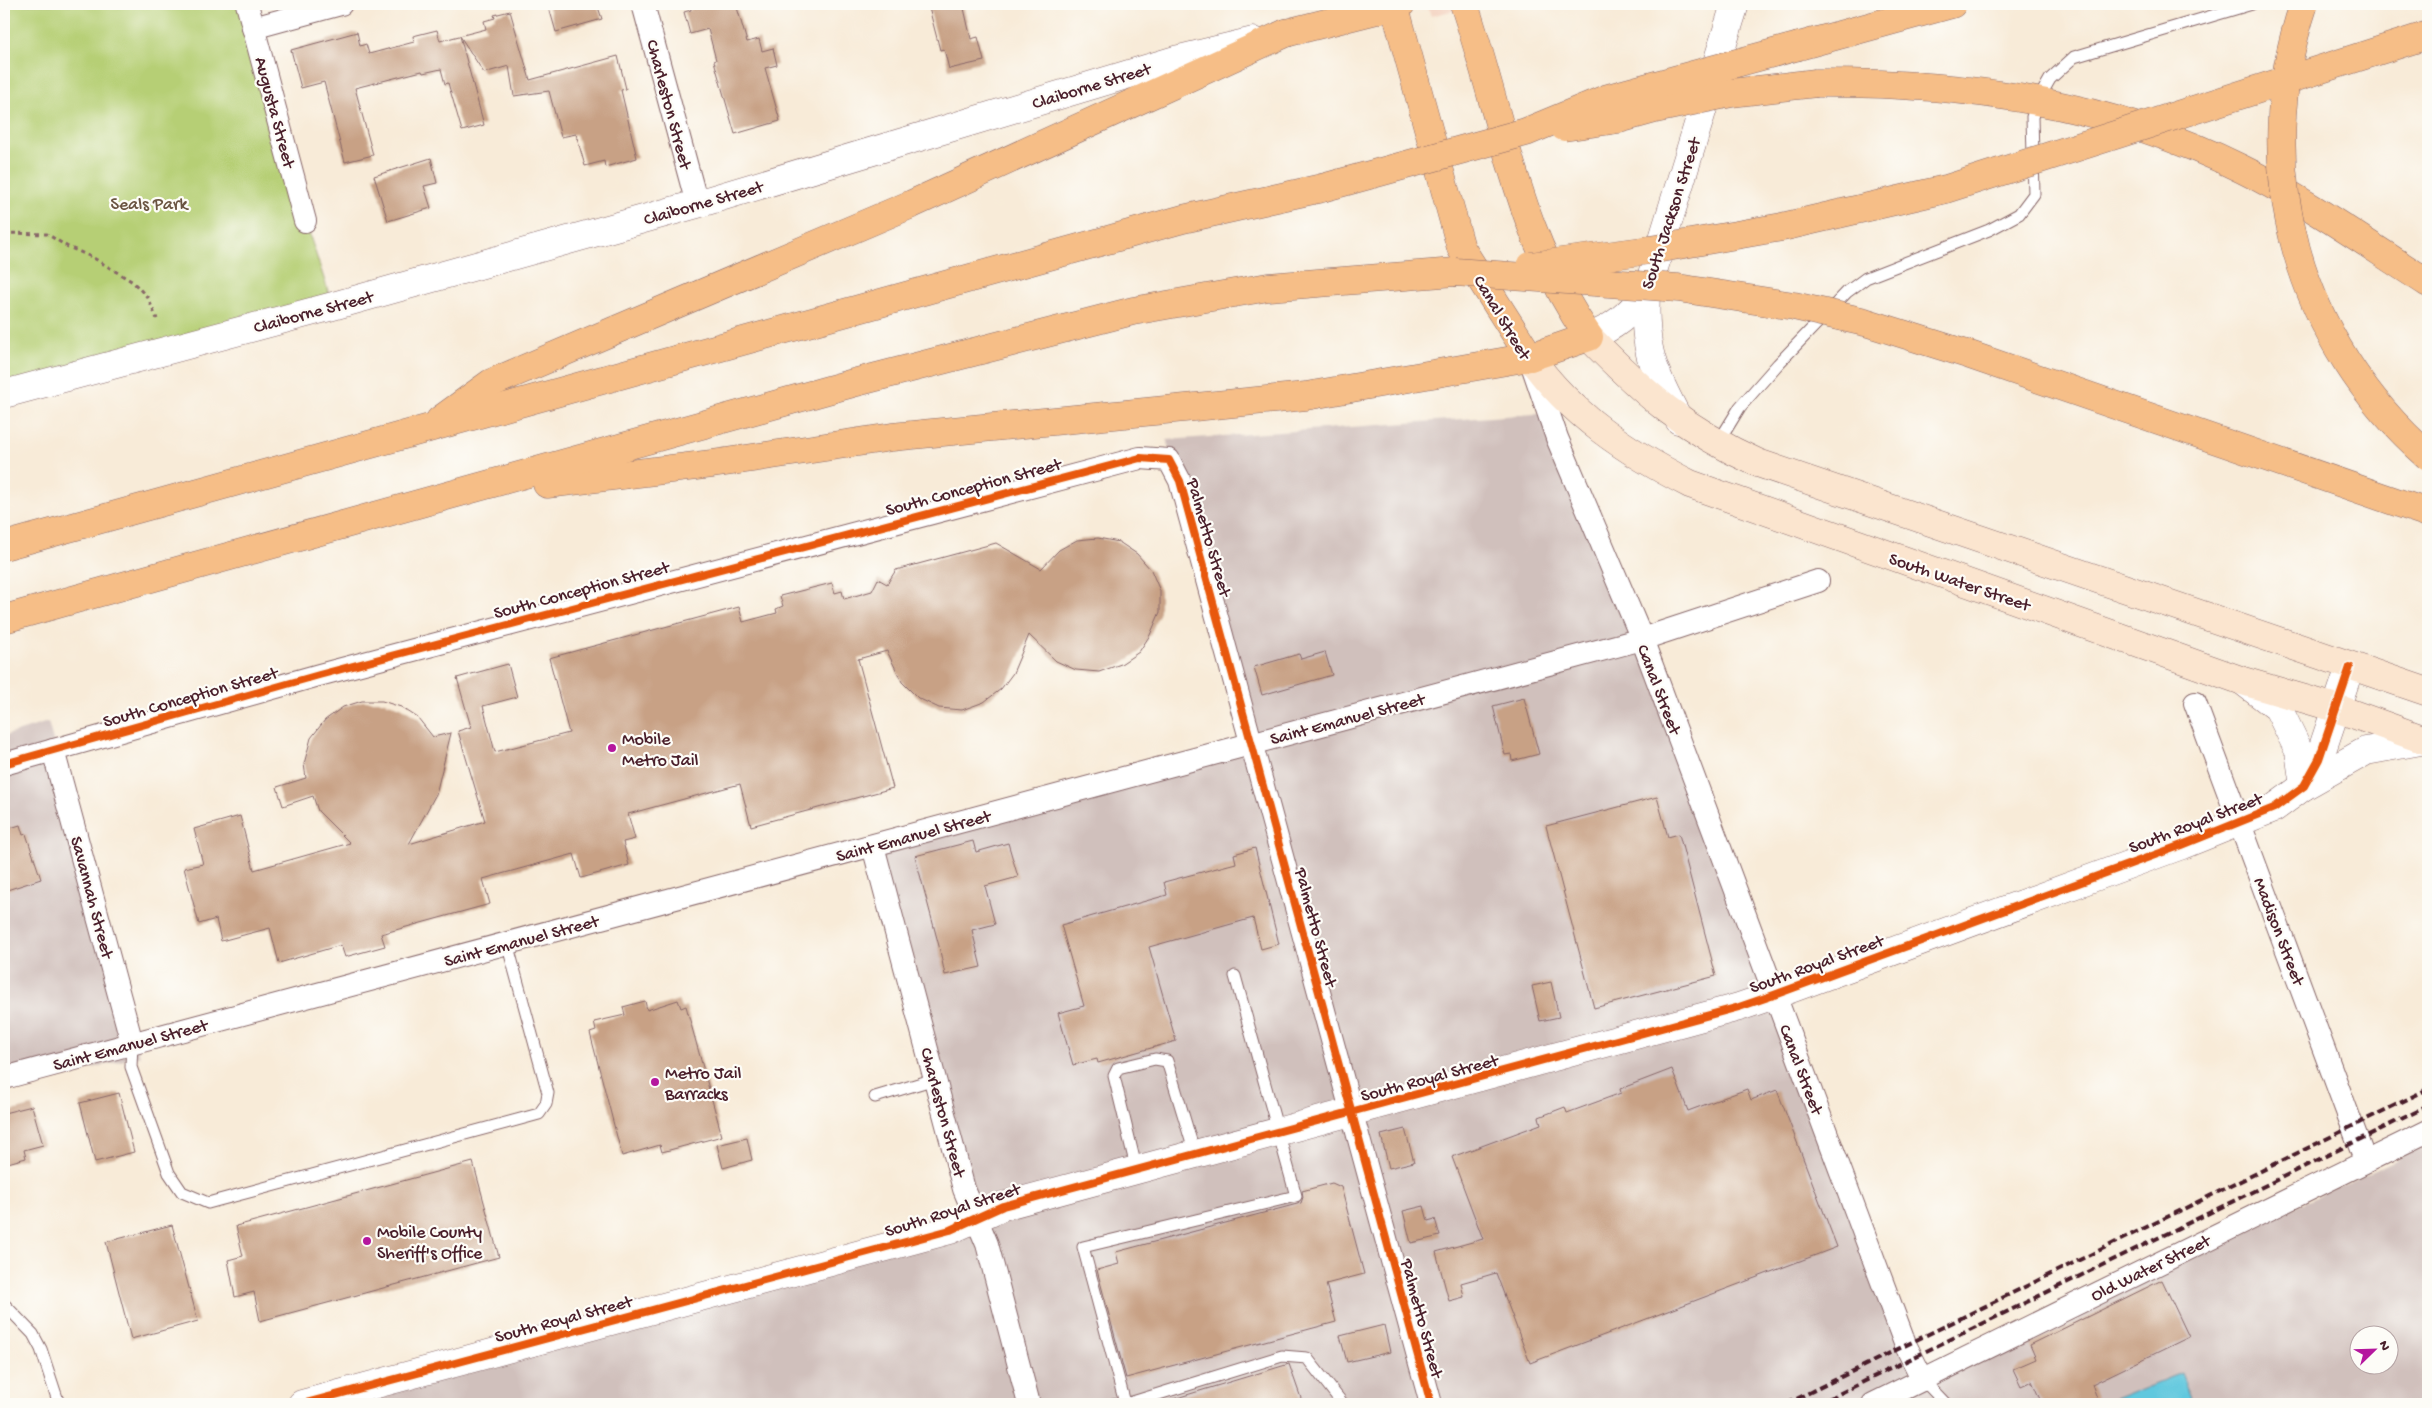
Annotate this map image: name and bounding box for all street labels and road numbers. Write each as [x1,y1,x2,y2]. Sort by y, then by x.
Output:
street label: Charleston Street [640,38,695,173]
street label: Augusta Street [249,55,299,172]
street label: Claiborne Street [1030,59,1155,115]
street label: South Jackson Street [1638,134,1707,292]
street label: Claiborne Street [642,177,767,231]
street label: Canal Street [1468,272,1535,366]
street label: Claiborne Street [252,287,377,339]
street label: South Conception Street [884,454,1065,522]
street label: Palmetto Street [1180,475,1235,601]
street label: South Water Street [1886,549,2034,618]
street label: South Conception Street [492,557,673,625]
street label: Canal Street [1631,642,1685,739]
street label: South Conception Street [101,663,282,733]
street label: Saint Emanuel Street [1268,689,1429,751]
street label: South Royal Street [2126,789,2267,859]
street label: Saint Emanuel Street [834,806,995,868]
street label: Savannah Street [64,834,117,962]
street label: Palmetto Street [1288,865,1341,991]
street label: Madison Street [2247,875,2308,990]
street label: Saint Emanuel Street [442,911,603,973]
street label: South Royal Street [1747,931,1888,999]
street label: Saint Emanuel Street [51,1015,212,1077]
street label: Canal Street [1773,1022,1827,1119]
street label: Charleston Street [914,1046,969,1181]
street label: South Royal Street [1359,1051,1502,1108]
street label: South Royal Street [882,1179,1025,1243]
street label: Old Water Street [2088,1231,2216,1307]
street label: Palmetto Street [1394,1256,1447,1382]
street label: South Royal Street [493,1292,636,1349]

